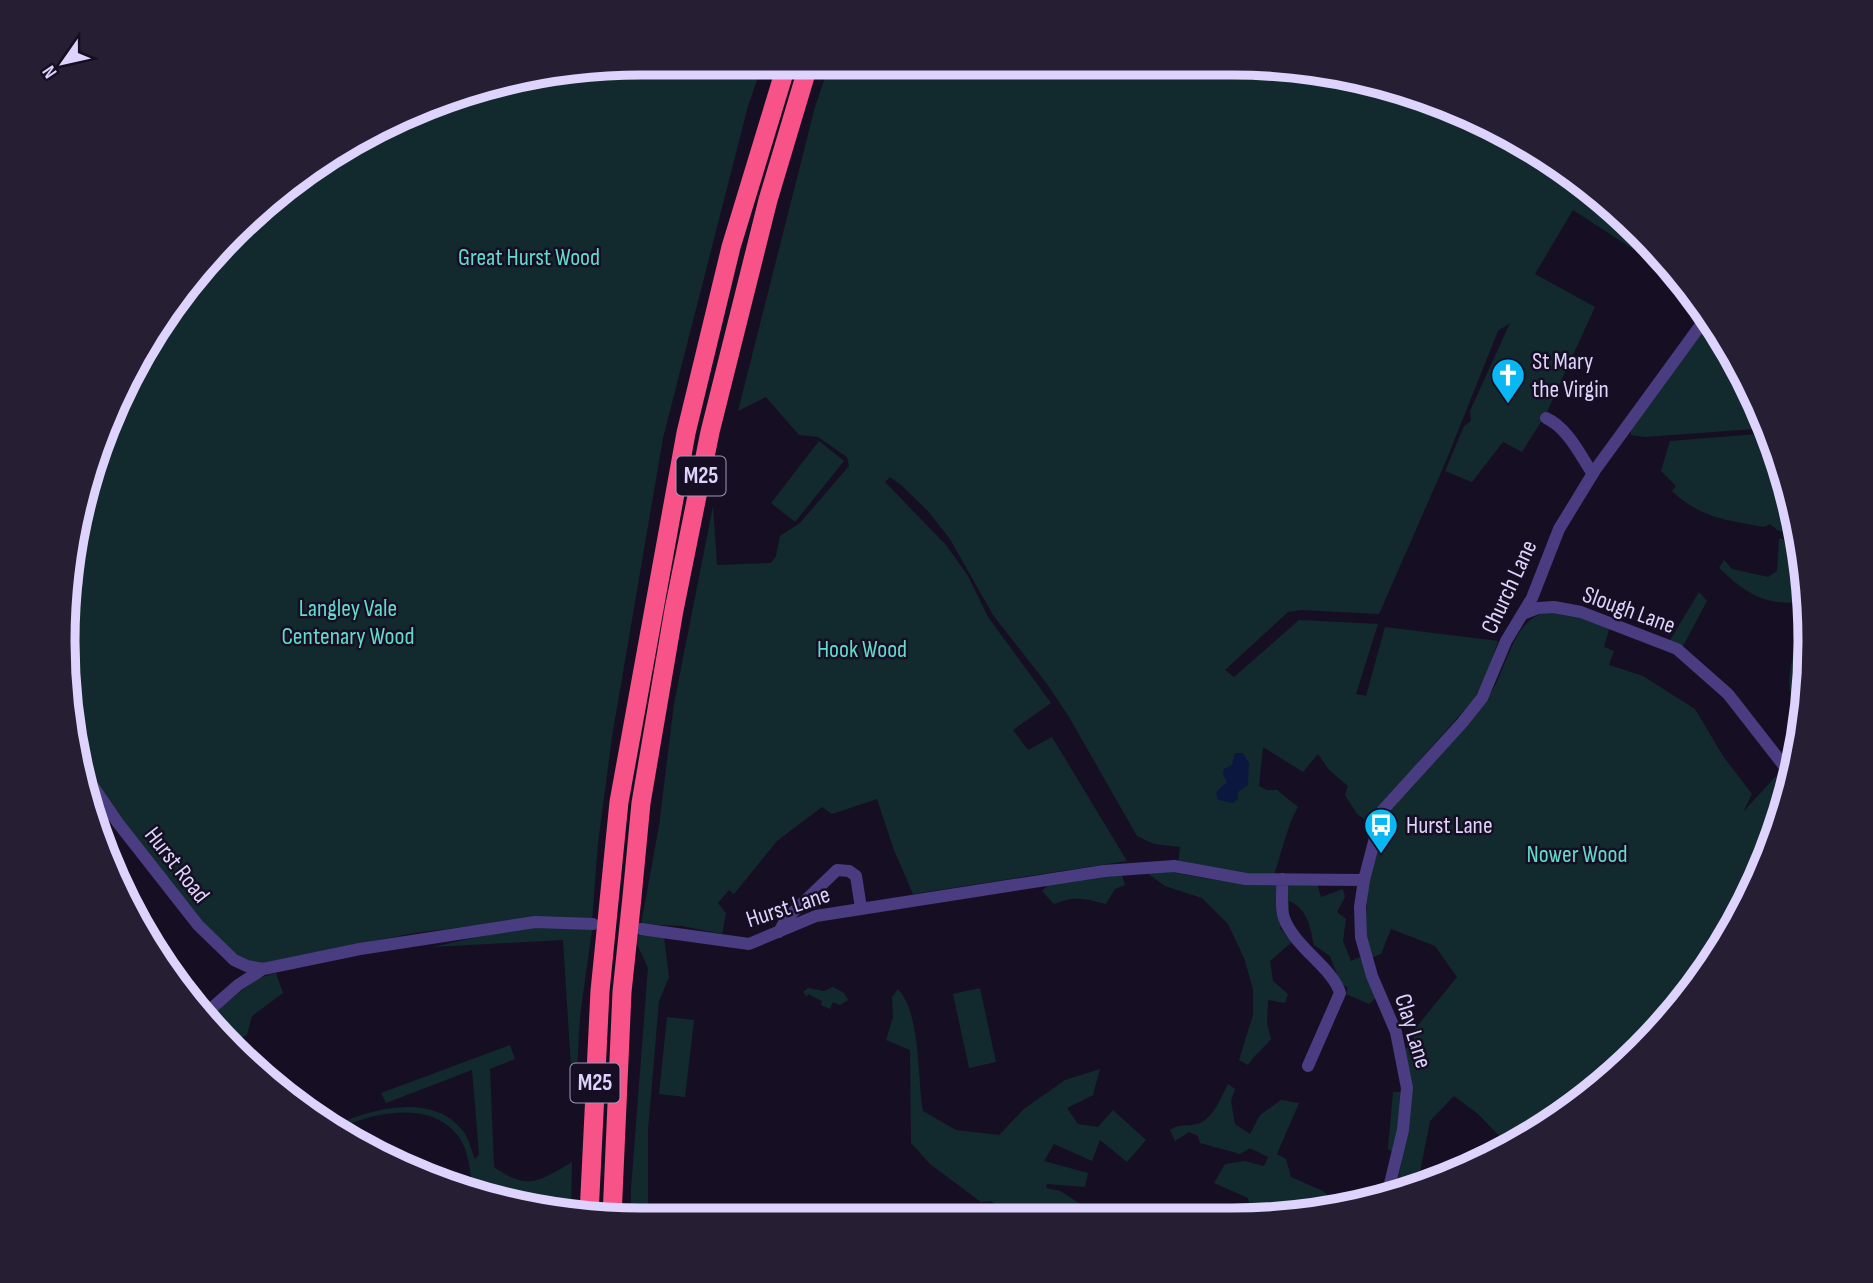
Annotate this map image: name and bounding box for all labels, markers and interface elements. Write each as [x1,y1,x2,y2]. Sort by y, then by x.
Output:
north arrow [28,28,98,98]
text: N [38,61,63,82]
park label: Great Hurst Wood [458,243,600,272]
place label: St Mary the Virgin [1532,347,1609,404]
church icon: St Mary the Virgin [1489,356,1527,405]
road number: M25 [676,456,726,496]
street label: Church Lane [1475,535,1543,639]
street label: Slough Lane [1579,580,1679,640]
park label: Langley Vale Centenary Wood [281,594,415,651]
park label: Hook Wood [817,635,907,664]
bus stop icon: Hurst Lane [1362,806,1400,855]
place label: Hurst Lane [1406,811,1493,840]
street label: Hurst Road [138,821,216,909]
park label: Nower Wood [1527,840,1627,869]
street label: Hurst Lane [742,880,834,934]
street label: Clay Lane [1388,990,1438,1072]
road number: M25 [570,1064,620,1102]

